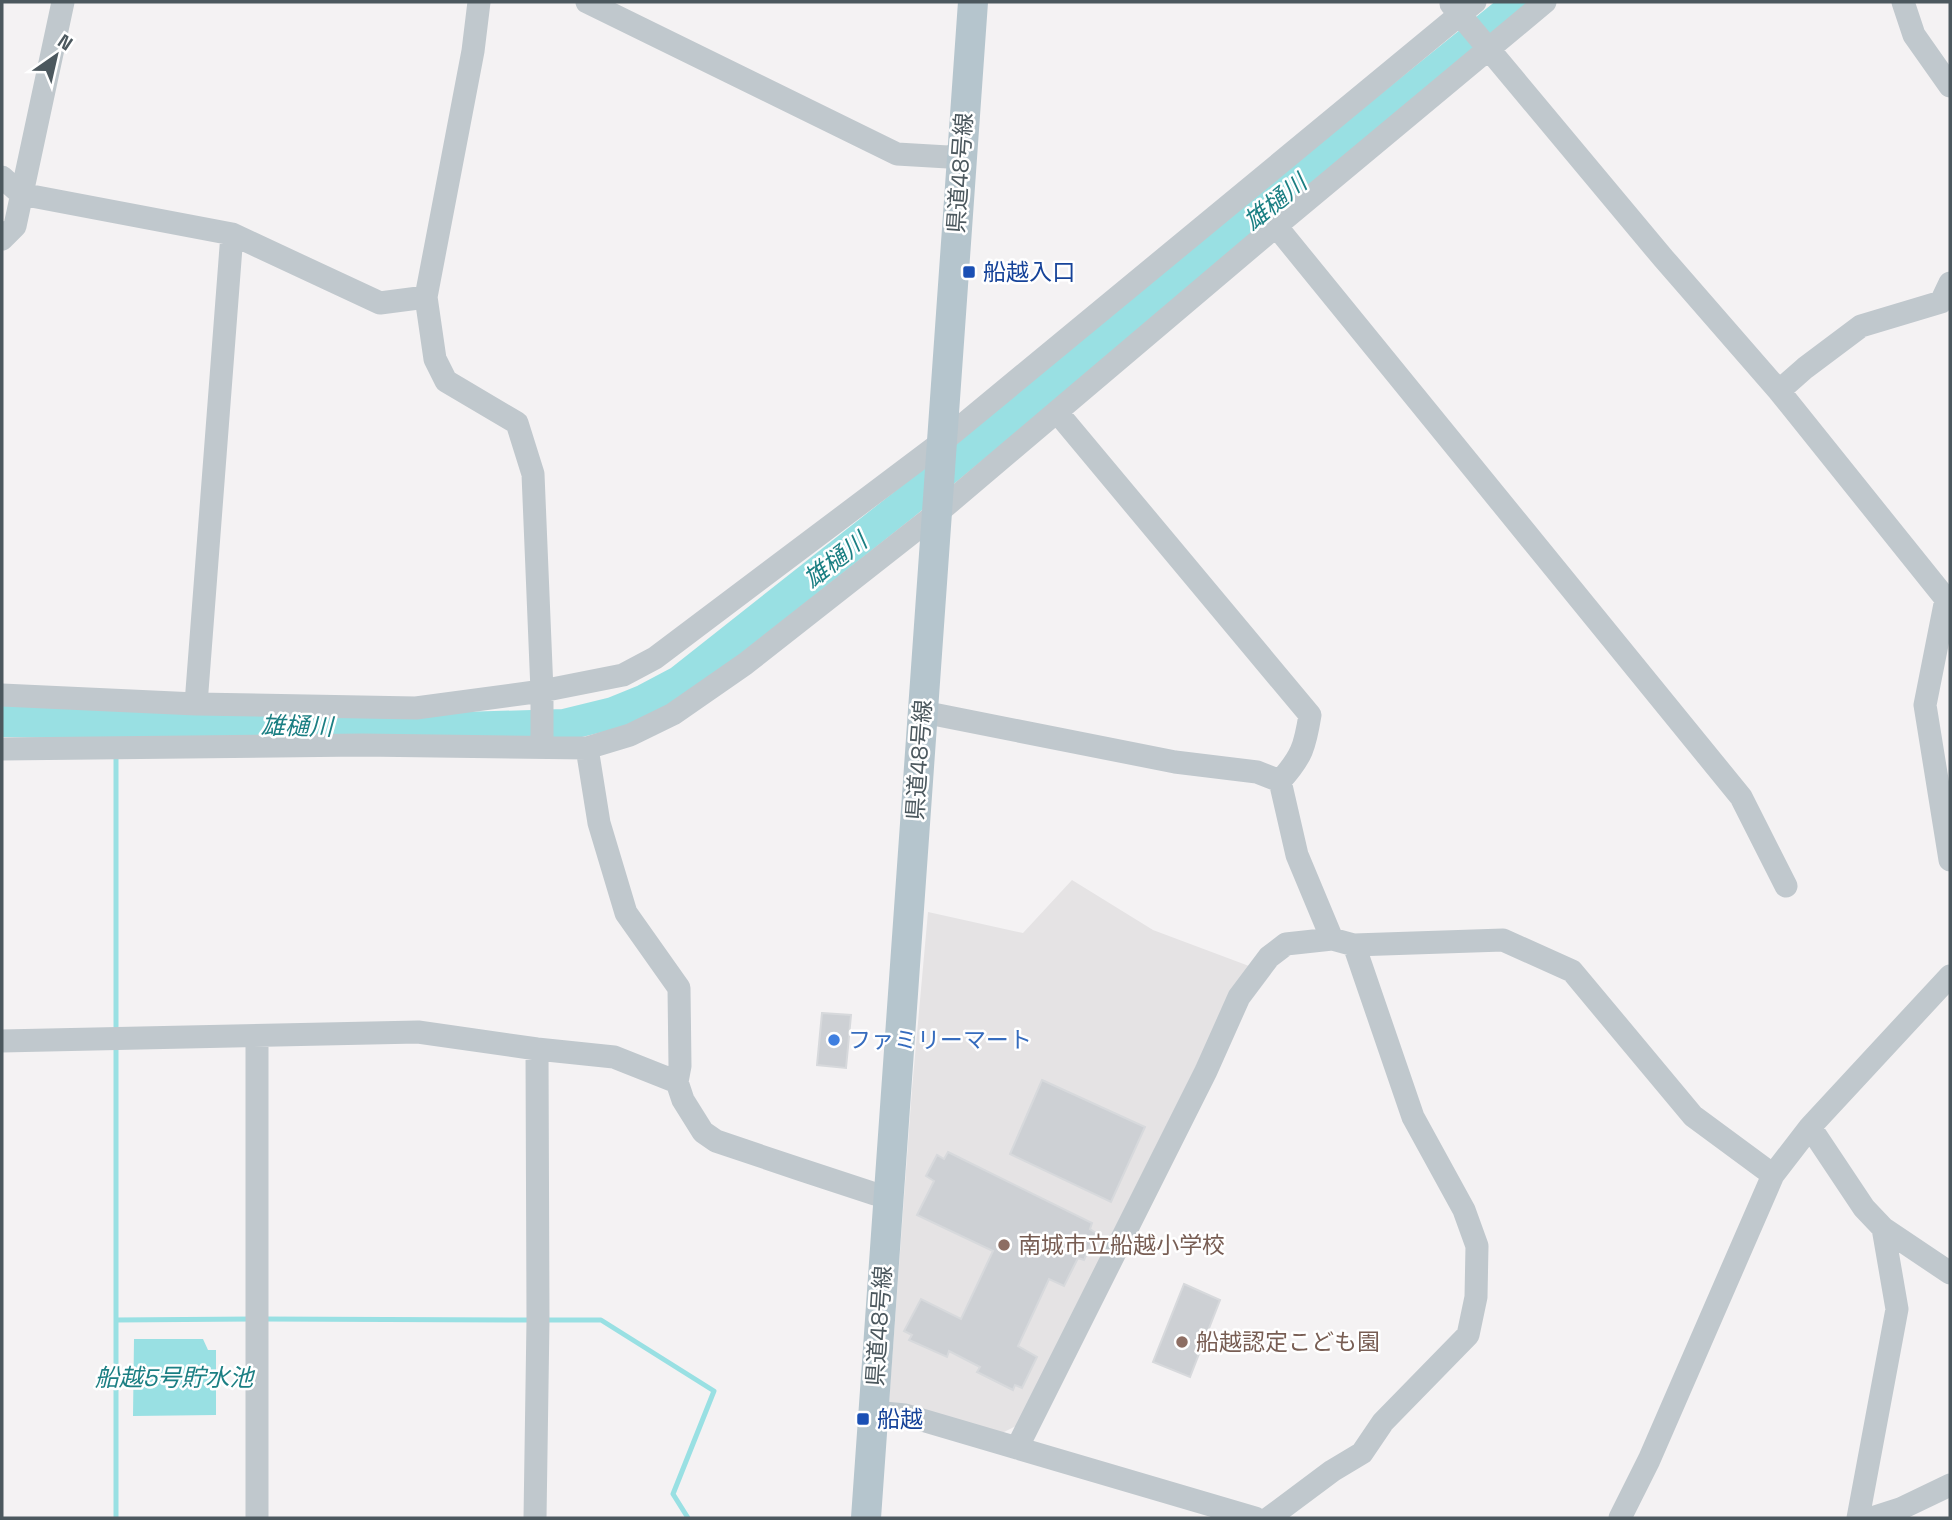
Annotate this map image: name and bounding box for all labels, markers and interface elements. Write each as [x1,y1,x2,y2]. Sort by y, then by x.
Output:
north arrow [21,21,91,91]
text: N [53,28,77,56]
street label: 県道48号線 [941,112,979,234]
water label: 雄樋川 [1237,165,1315,237]
place label: 船越入口 [983,257,1075,287]
marker: 船越入口 [961,264,977,280]
water label: 雄樋川 [797,524,875,594]
street label: 県道48号線 [900,699,938,821]
water label: 雄樋川 [261,710,336,742]
place label: ファミリーマート [848,1025,1032,1055]
marker: ファミリーマート [826,1032,842,1048]
place label: 南城市立船越小学校 [1018,1230,1225,1260]
marker: 南城市立船越小学校 [996,1237,1012,1253]
street label: 県道48号線 [860,1265,898,1387]
place label: 船越認定こども園 [1196,1327,1380,1357]
marker: 船越認定こども園 [1174,1334,1190,1350]
water label: 船越5号貯水池 [95,1362,255,1393]
place label: 船越 [877,1404,923,1434]
marker: 船越 [855,1411,871,1427]

